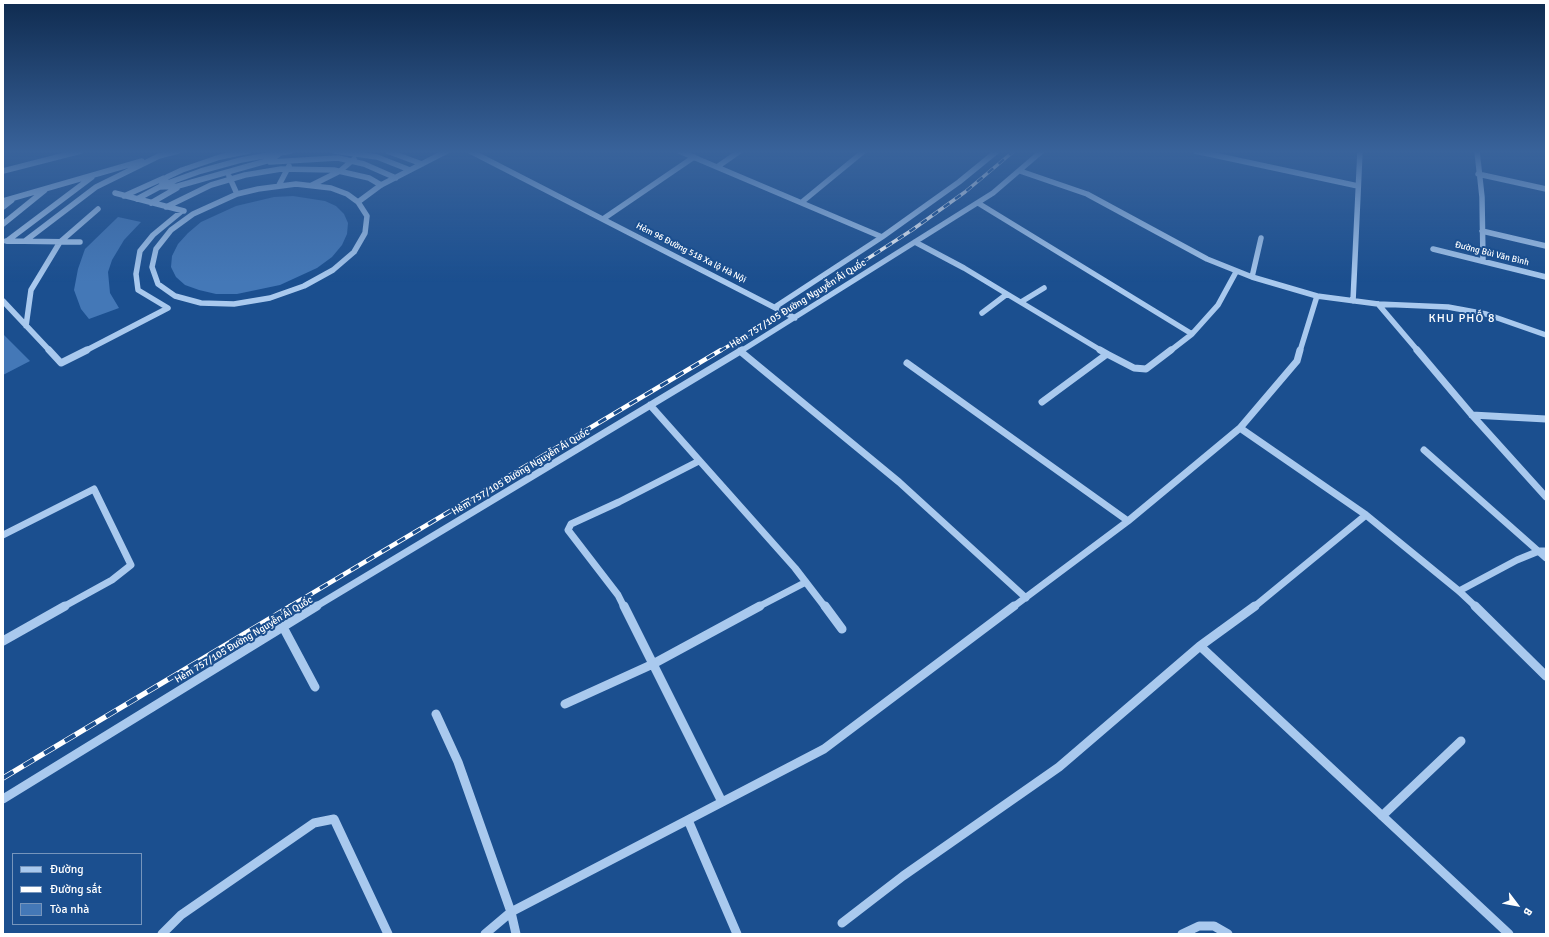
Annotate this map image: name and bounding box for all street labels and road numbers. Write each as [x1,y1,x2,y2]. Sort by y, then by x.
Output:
street label: Hẻm 96 Đường 518 Xa lộ Hà Nội [634,220,748,286]
street label: Đường Bùi Văn Bình [1454,240,1530,268]
street label: Hẻm 757/105 Đường Nguyễn Ái Quốc [728,257,868,351]
street label: Hẻm 757/105 Đường Nguyễn Ái Quốc [450,426,592,518]
street label: Hẻm 757/105 Đường Nguyễn Ái Quốc [173,594,315,686]

